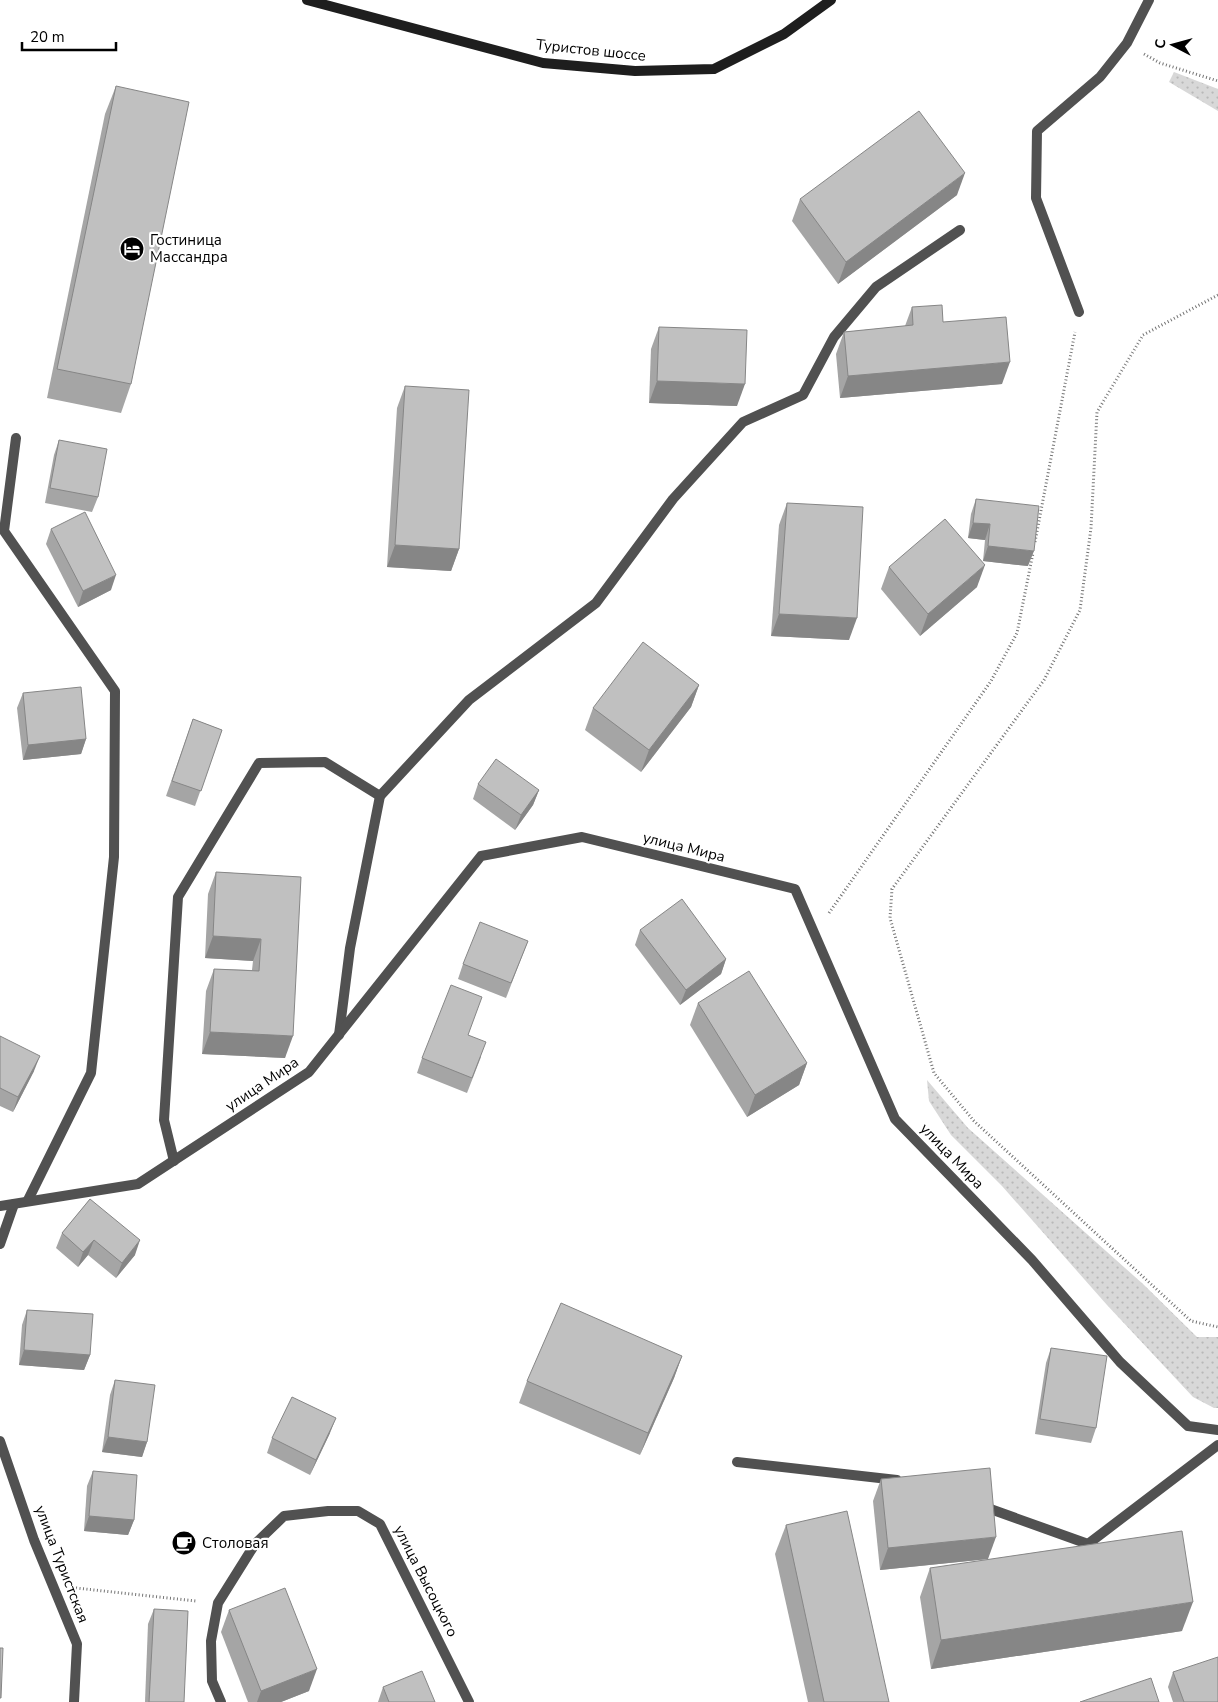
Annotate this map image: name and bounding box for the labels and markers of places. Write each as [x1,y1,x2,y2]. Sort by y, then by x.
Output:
place label: Гостиница Массандра [150,230,228,267]
hotel icon: Гостиница Массандра [119,236,145,262]
cafe icon: Столовая [171,1530,197,1556]
place label: Столовая [202,1533,269,1553]

